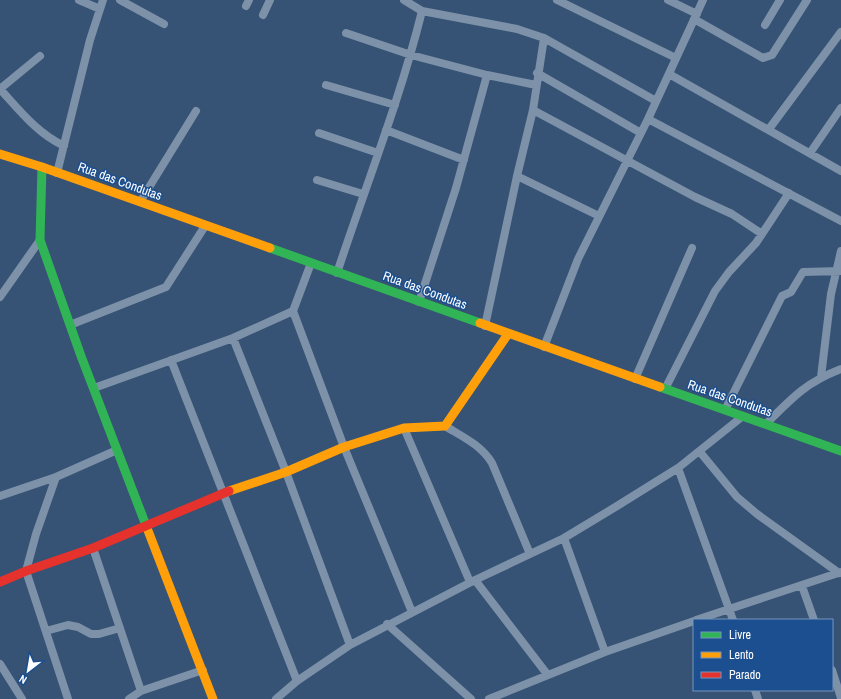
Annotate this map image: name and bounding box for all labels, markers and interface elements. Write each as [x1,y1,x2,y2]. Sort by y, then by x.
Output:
street label: Rua das Condutas [76,158,164,204]
street label: Rua das Condutas [381,267,469,313]
street label: Rua das Condutas [685,376,775,420]
legend [693,619,833,691]
text: Livre [729,627,751,643]
text: Lento [729,647,754,663]
north arrow [8,651,48,691]
text: Parado [729,667,761,683]
text: N [16,672,29,687]

